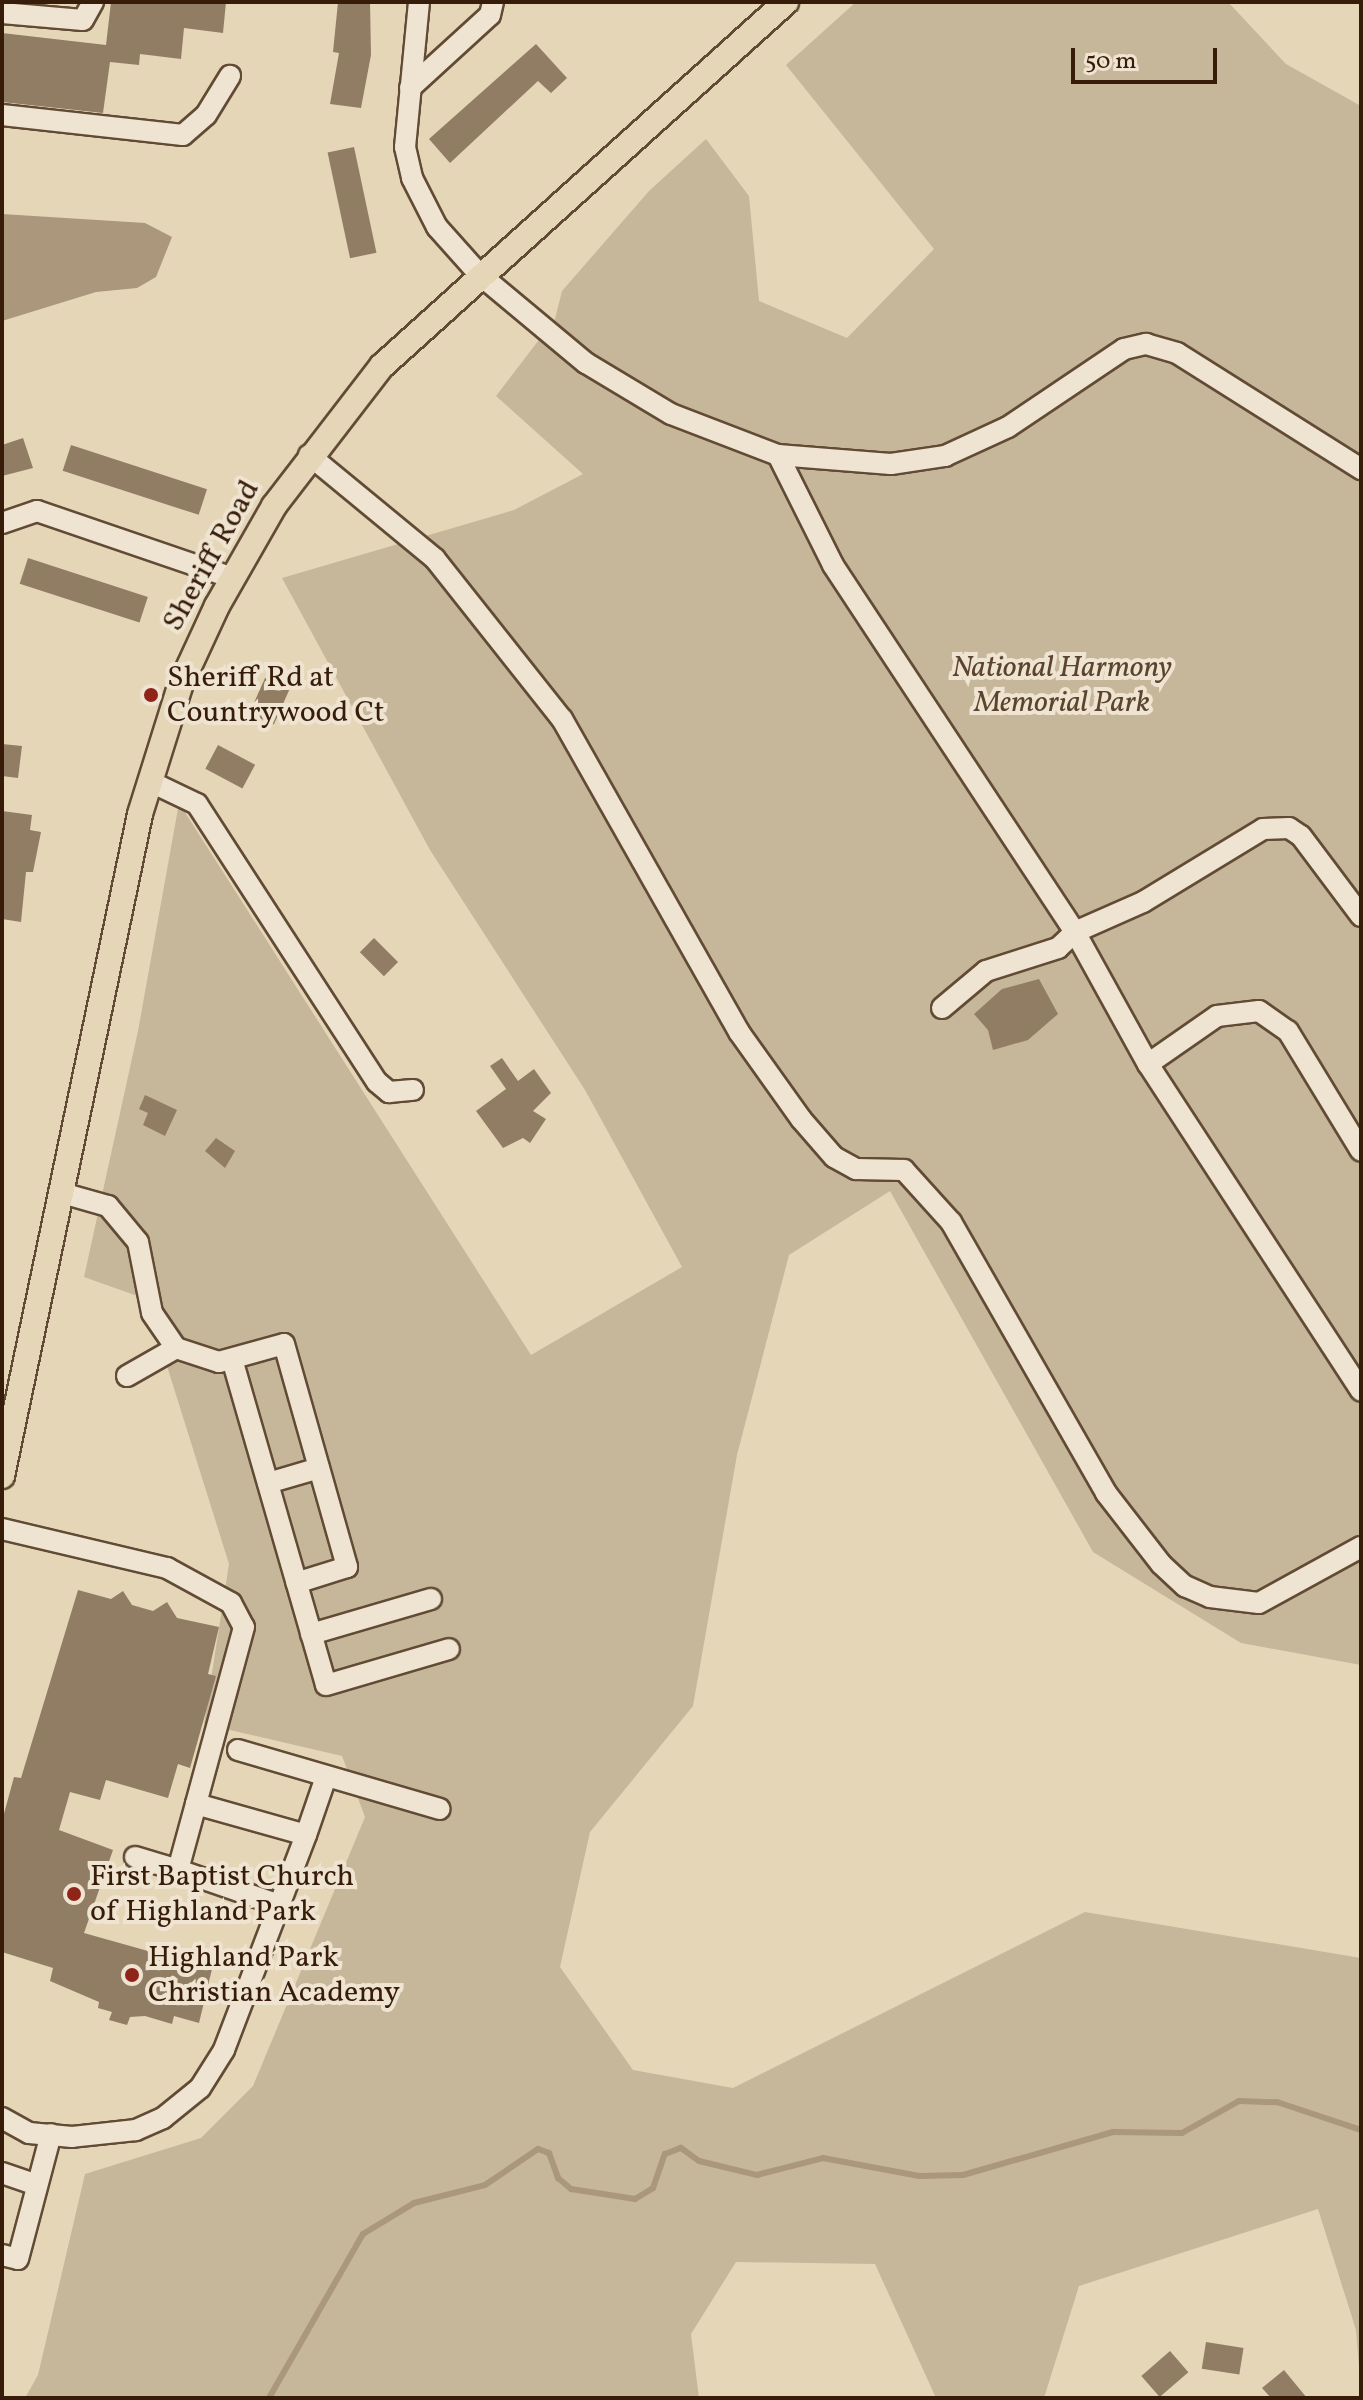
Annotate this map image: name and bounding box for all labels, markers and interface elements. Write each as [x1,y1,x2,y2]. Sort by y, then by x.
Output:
scale bar [1075,32,1221,82]
text: 50 m [1085,45,1137,79]
street label: Sheriff Road [157,476,267,636]
park label: National Harmony Memorial Park [952,650,1172,720]
place label: Sheriff Rd at Countrywood Ct [167,660,385,730]
marker: Sheriff Rd at Countrywood Ct [142,686,160,704]
place label: First Baptist Church of Highland Park [90,1859,354,1930]
marker: First Baptist Church of Highland Park [65,1885,83,1903]
place label: Highland Park Christian Academy [148,1940,400,2010]
marker: Highland Park Christian Academy [123,1966,141,1984]

